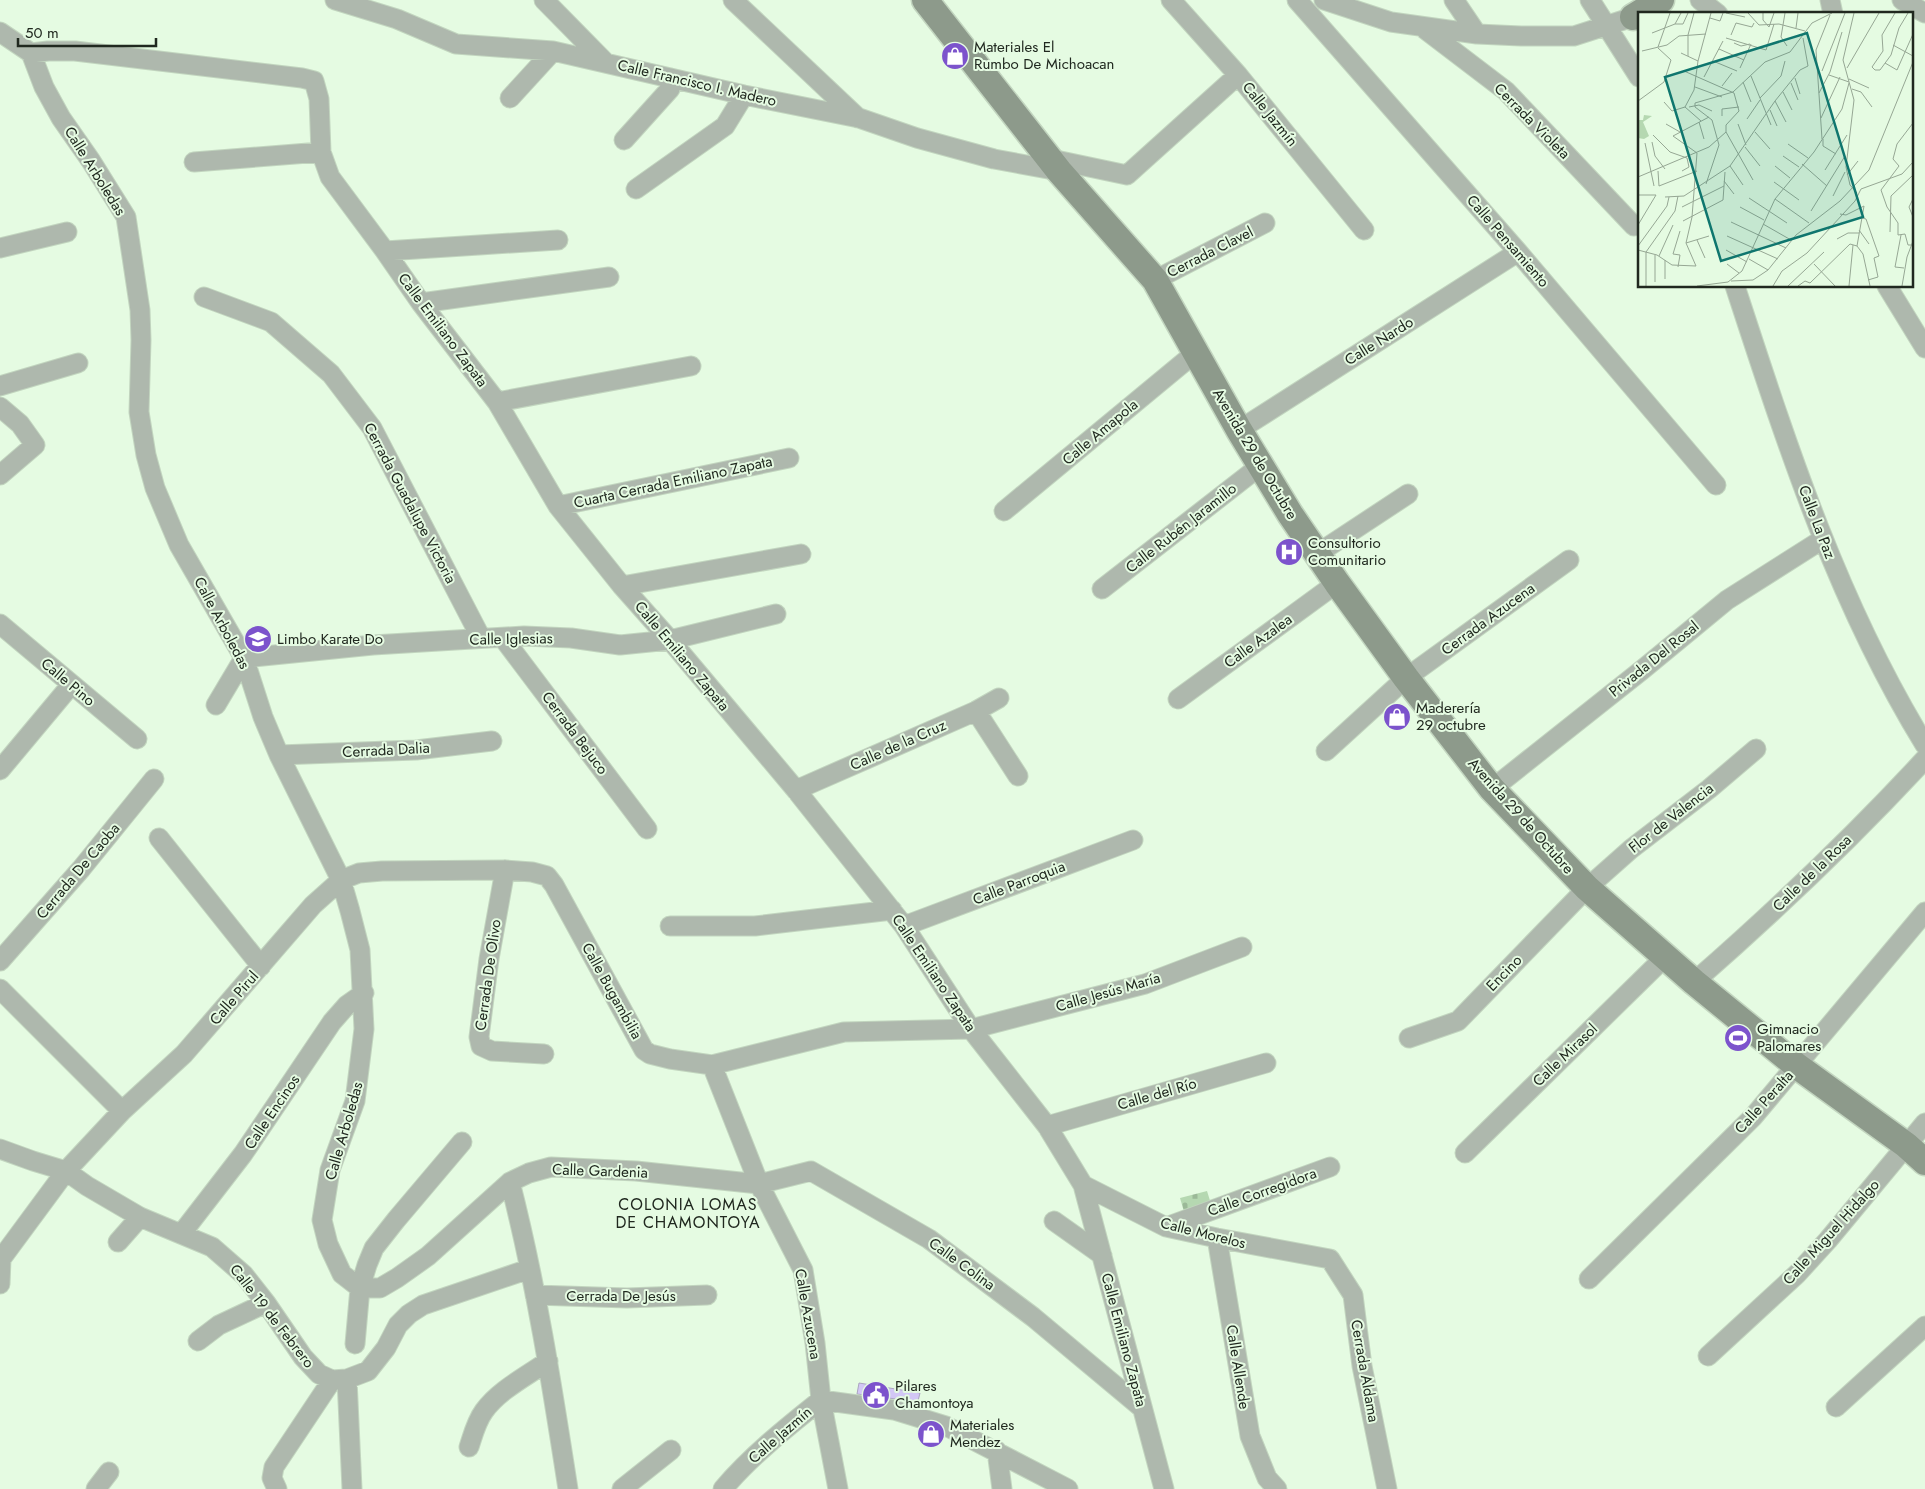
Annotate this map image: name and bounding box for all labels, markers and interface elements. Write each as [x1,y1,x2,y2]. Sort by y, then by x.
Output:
inset map [1638,12,1912,288]
scale bar [18,15,155,47]
text: 50 m [25,22,59,44]
place label: Materiales El Rumbo De Michoacan [974,36,1114,75]
shop icon: Materiales El Rumbo De Michoacan [940,41,970,71]
street label: Calle Francisco I. Madero [615,54,779,112]
street label: Calle Jazmín [1237,77,1303,151]
street label: Cerrada Violeta [1489,78,1575,164]
street label: Calle Arboledas [59,122,131,220]
street label: Calle Pensamiento [1462,190,1554,292]
street label: Cerrada Clavel [1163,221,1257,283]
street label: Calle Emiliano Zapata [393,268,493,392]
street label: Calle Nardo [1340,311,1418,371]
street label: Avenida 29 de Octubre [1207,384,1303,524]
street label: Calle Amapola [1057,394,1143,470]
street label: Cerrada Guadalupe Victoria [358,419,462,587]
street label: Cuarta Cerrada Emiliano Zapata [572,450,774,514]
street label: Calle Rubén Jaramillo [1121,478,1241,578]
street label: Calle La Paz [1793,482,1841,562]
place label: Consultorio Comunitario [1308,532,1386,571]
hospital icon: Consultorio Comunitario [1274,537,1304,567]
street label: Calle Arboledas [188,573,256,673]
street label: Cerrada Azucena [1437,577,1539,661]
street label: Calle Emiliano Zapata [629,596,735,716]
street label: Calle Azalea [1219,609,1297,673]
street label: Privada Del Rosal [1604,616,1704,702]
school or university icon: Limbo Karate Do [243,624,273,654]
street label: Calle Iglesias [469,627,553,651]
place label: Limbo Karate Do [277,628,383,650]
street label: Calle Pino [36,653,100,711]
street label: Cerrada Bejuco [536,687,614,779]
place label: Maderería 29 octubre [1416,697,1486,736]
shop icon: Maderería 29 octubre [1382,702,1412,732]
street label: Calle de la Cruz [847,714,949,776]
street label: Cerrada Dalia [342,737,430,763]
street label: Avenida 29 de Octubre [1463,753,1579,879]
street label: Flor de Valencia [1624,778,1718,858]
street label: Cerrada De Caoba [31,818,125,924]
street label: Calle de la Rosa [1768,830,1856,916]
street label: Calle Parroquia [970,855,1068,911]
street label: Calle Emiliano Zapata [886,910,982,1036]
street label: Cerrada De Olivo [469,918,507,1032]
street label: Calle Bugambilia [576,939,648,1043]
street label: Encino [1481,950,1527,996]
street label: Calle Pirul [204,966,264,1030]
street label: Calle Jesús María [1053,967,1163,1017]
street label: Calle Mirasol [1528,1018,1602,1092]
place label: Gimnacio Palomares [1757,1018,1821,1057]
sports icon: Gimnacio Palomares [1723,1023,1753,1053]
street label: Calle Peralta [1729,1065,1799,1139]
street label: Calle Encinos [239,1070,305,1154]
street label: Calle del Río [1115,1072,1199,1116]
street label: Calle Arboledas [319,1079,369,1183]
street label: Calle Gardenia [552,1158,648,1184]
street label: Calle Corregidora [1204,1162,1320,1222]
street label: Calle Miguel Hidalgo [1778,1174,1884,1290]
district label: COLONIA LOMAS DE CHAMONTOYA [615,1193,761,1234]
street label: Calle Morelos [1158,1212,1248,1254]
street label: Calle Colina [924,1232,1000,1296]
street label: Calle 19 de Febrero [224,1259,320,1373]
street label: Calle Azucena [789,1267,827,1361]
street label: Calle Emiliano Zapata [1096,1271,1152,1409]
street label: Cerrada De Jesús [566,1285,676,1307]
street label: Cerrada Aldama [1345,1318,1385,1424]
street label: Calle Allende [1220,1323,1256,1411]
place label: Pilares Chamontoya [895,1375,974,1414]
public building icon: Pilares Chamontoya [861,1380,891,1410]
street label: Calle Jazmín [743,1401,817,1469]
place label: Materiales Mendez [950,1414,1014,1453]
shop icon: Materiales Mendez [916,1419,946,1449]

